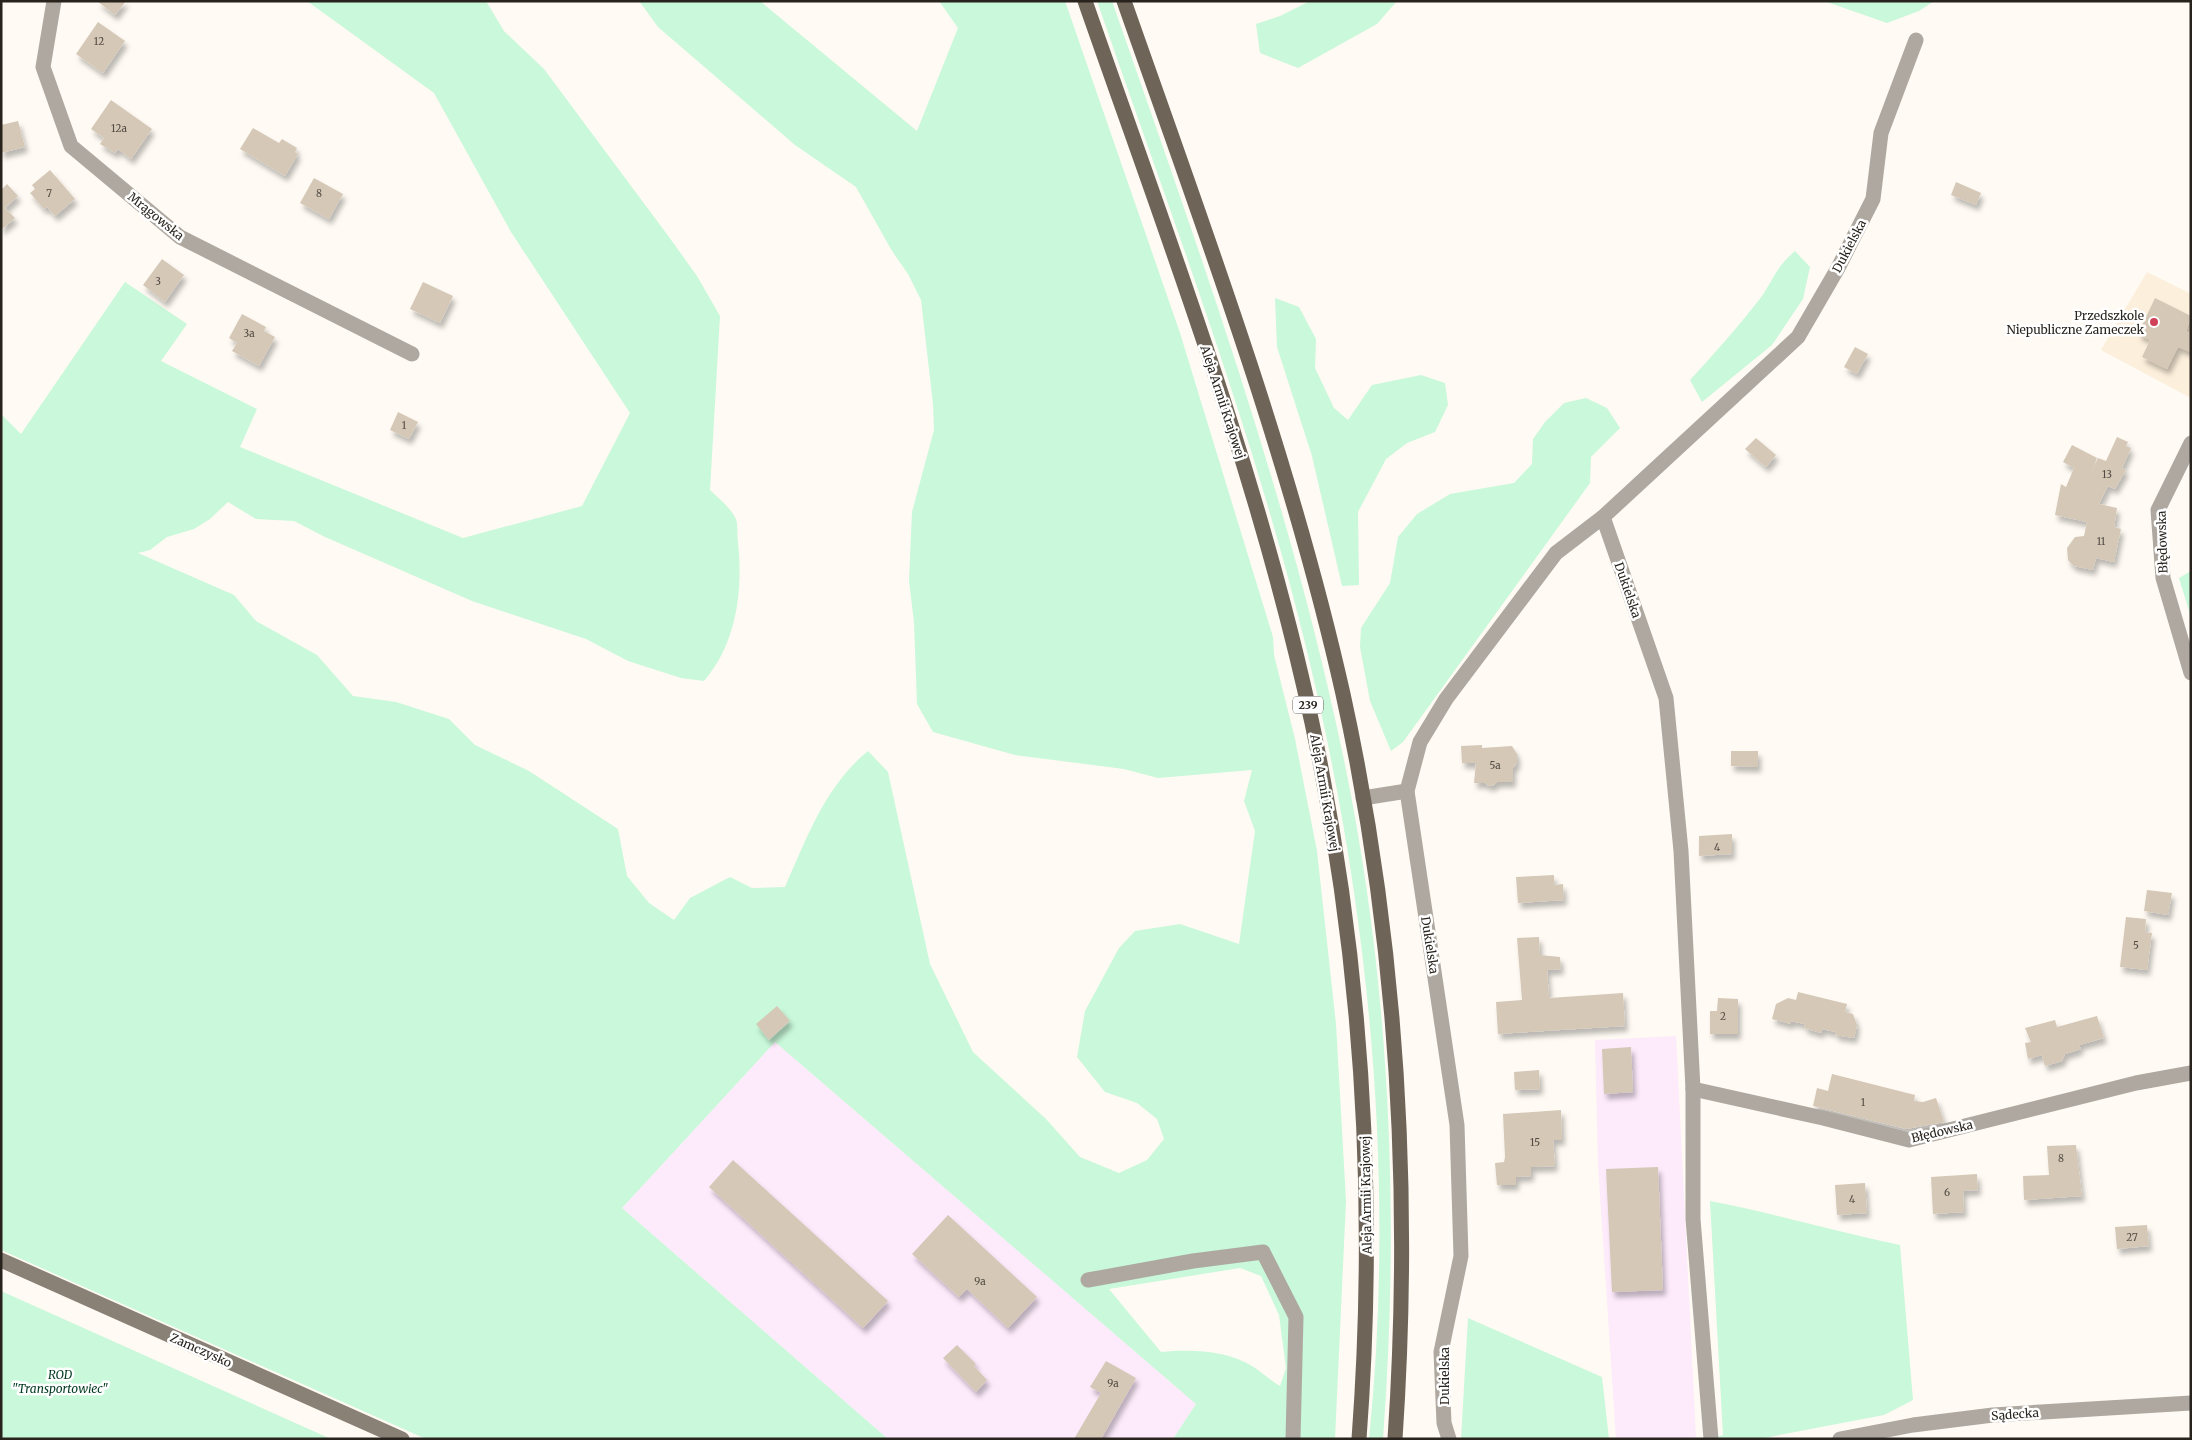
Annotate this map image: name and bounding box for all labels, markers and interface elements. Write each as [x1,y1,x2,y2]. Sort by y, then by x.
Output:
house number: 12 [94,35,104,48]
house number: 12a [111,122,128,135]
house number: 7 [46,187,52,200]
house number: 8 [316,187,322,200]
street label: Mrągowska [125,189,187,243]
street label: Dukielska [1829,216,1869,275]
house number: 3 [155,275,161,288]
place label: Przedszkole Niepubliczne Zameczek [2007,308,2144,337]
marker: Przedszkole Niepubliczne Zameczek [2148,316,2160,328]
house number: 3a [243,327,255,340]
street label: Aleja Armii Krajowej [1197,342,1248,461]
house number: 1 [402,419,407,432]
house number: 13 [2102,468,2112,481]
street label: Błędowska [2153,510,2171,574]
house number: 11 [2097,535,2106,548]
street label: Dukielska [1611,560,1645,620]
road number: 239 [1293,696,1323,714]
street label: Aleja Armii Krajowej [1307,732,1343,853]
house number: 5a [1489,759,1501,772]
house number: 4 [1714,841,1720,854]
street label: Dukielska [1418,915,1442,975]
house number: 5 [2133,939,2139,952]
house number: 2 [1720,1010,1726,1023]
house number: 1 [1861,1096,1866,1109]
street label: Błędowska [1910,1117,1975,1145]
street label: Aleja Armii Krajowej [1357,1135,1375,1256]
house number: 15 [1530,1136,1540,1149]
house number: 8 [2058,1152,2064,1165]
house number: 6 [1944,1186,1950,1199]
house number: 4 [1849,1193,1855,1206]
house number: 27 [2126,1231,2138,1244]
house number: 9a [974,1275,986,1288]
street label: Zamczysko [168,1330,234,1370]
street label: Dukielska [1437,1347,1452,1405]
park label: ROD "Transportowiec" [12,1367,108,1396]
house number: 9a [1107,1377,1119,1390]
street label: Sądecka [1991,1405,2040,1423]

